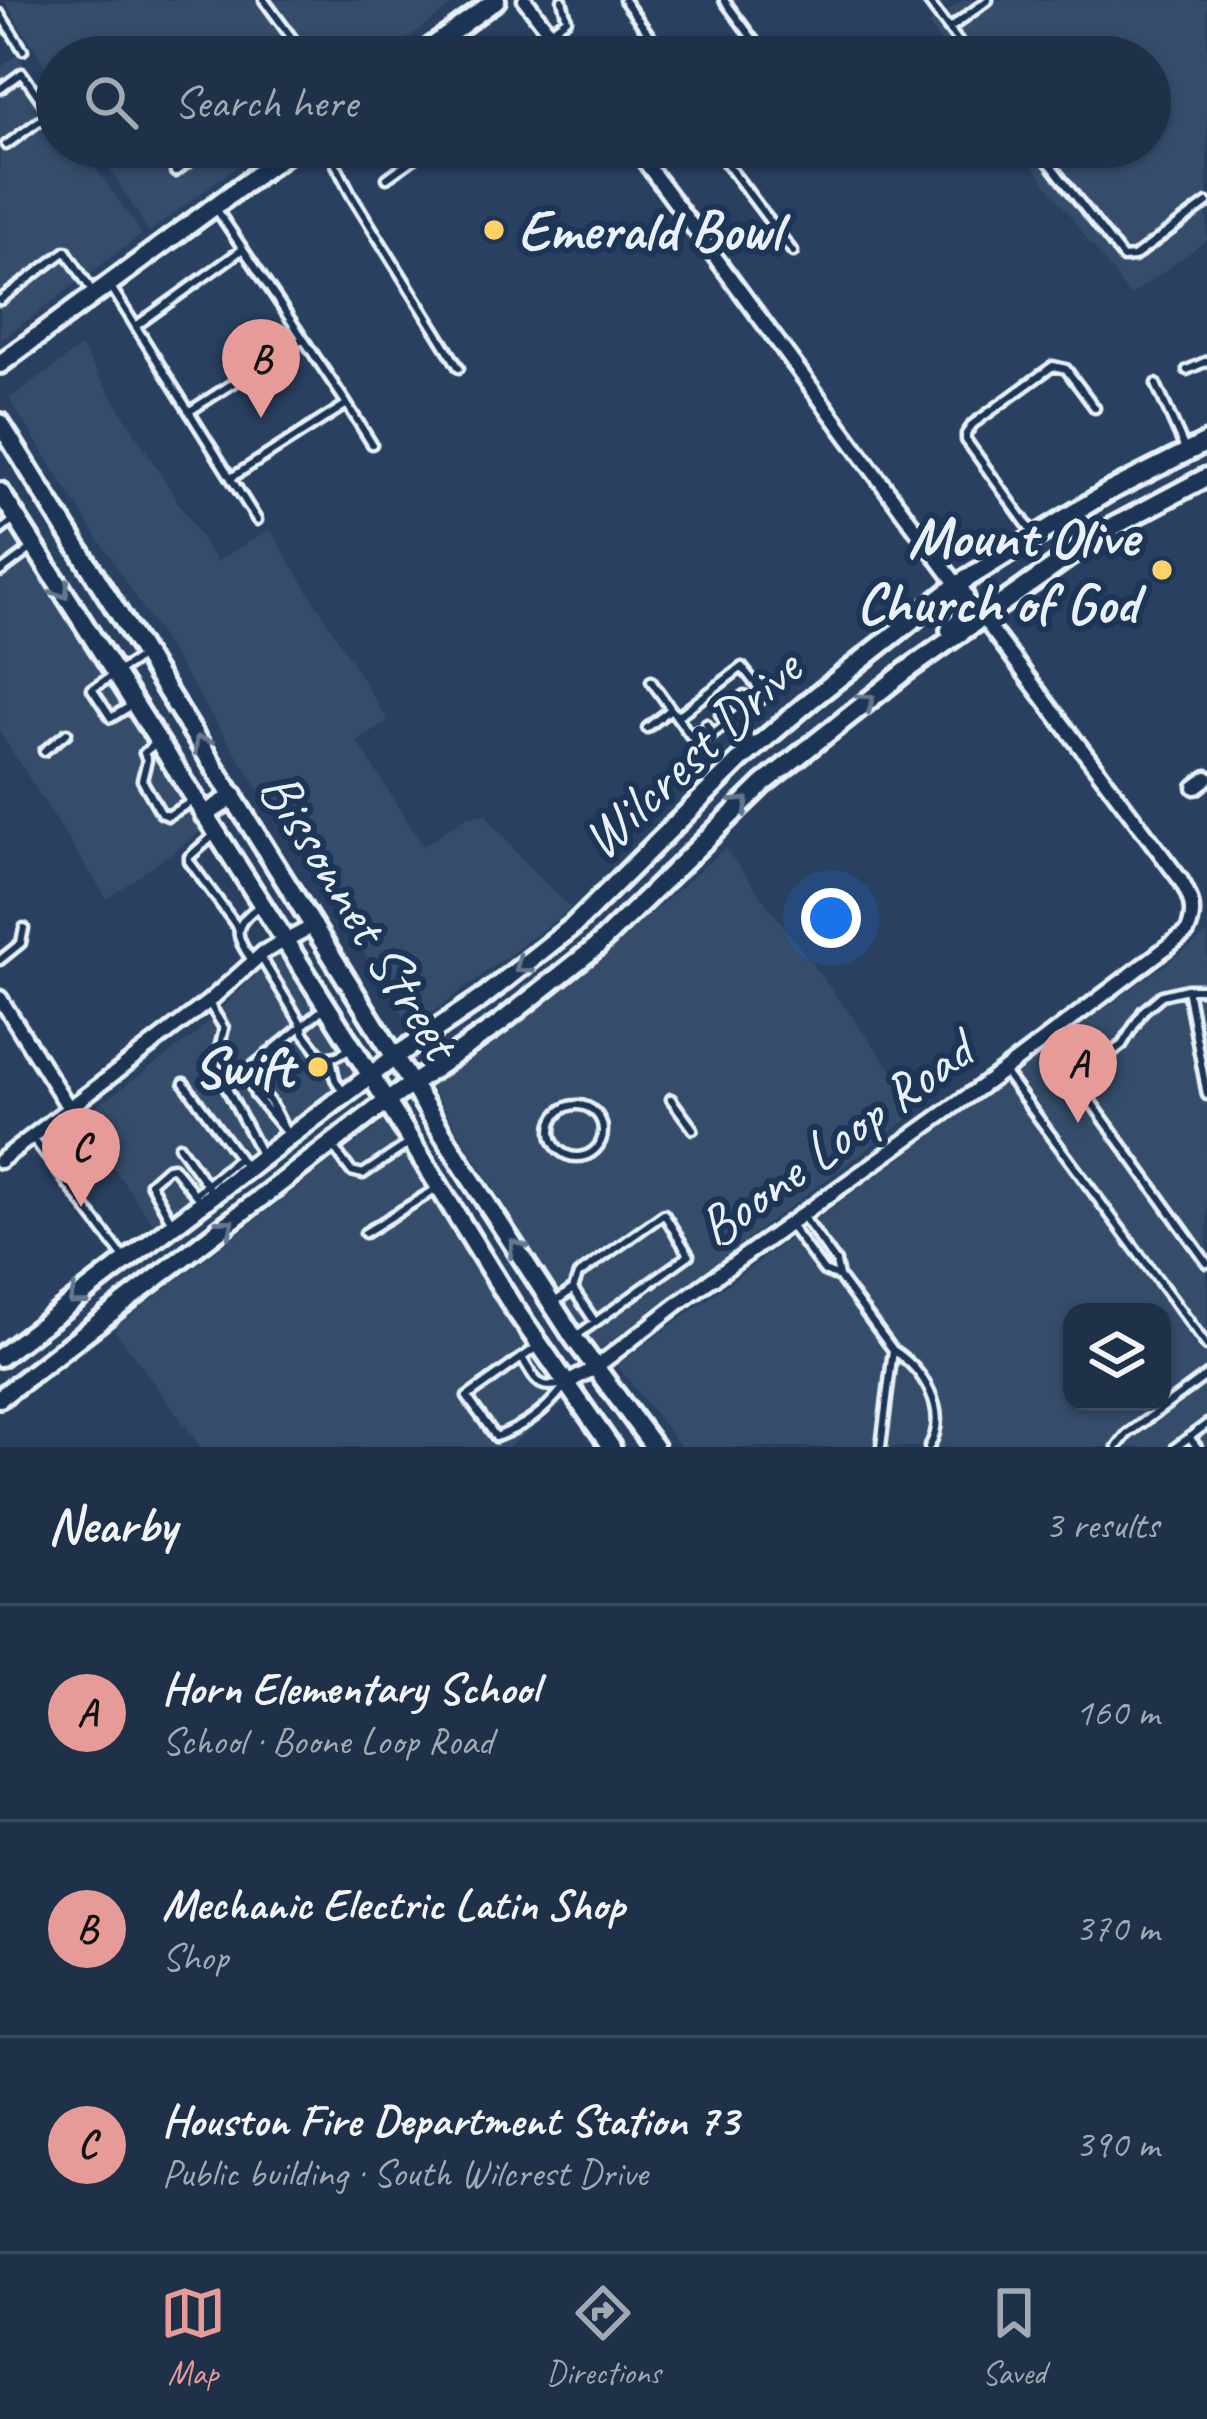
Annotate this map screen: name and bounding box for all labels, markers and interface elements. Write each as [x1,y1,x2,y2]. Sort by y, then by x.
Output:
search box [36,36,1171,168]
icon: search [78,69,144,135]
text: Search here [174,74,357,131]
place label: Emerald Bowl [518,194,791,266]
marker: Emerald Bowl [481,217,507,243]
pin: B [222,319,300,418]
place label: Mount Olive Church of God [856,501,1147,639]
marker: Mount Olive Church of God [1149,557,1175,583]
one-way arrow [48,578,71,600]
street label: Wilcrest Drive [566,631,819,874]
one-way arrow [854,693,876,715]
one-way arrow [193,734,215,756]
street label: Bissonnet Street [243,758,479,1076]
one-way arrow [728,797,750,819]
your location [801,888,861,948]
one-way arrow [514,952,536,974]
street label: Boone Loop Road [683,1010,993,1263]
pin: A [1039,1024,1117,1123]
place label: Swift [193,1031,300,1103]
marker: Swift [305,1054,331,1080]
pin: C [42,1108,120,1207]
one-way arrow [213,1219,235,1240]
one-way arrow [508,1239,530,1261]
one-way arrow [68,1284,90,1305]
map controls [1063,1303,1171,1411]
button: layers [1063,1303,1171,1411]
text: Nearby [48,1493,176,1557]
text: 3 results [1045,1501,1159,1550]
text: Horn Elementary School [162,1660,539,1717]
text: A [77,1688,97,1737]
text: 160 m [1075,1688,1159,1737]
text: School · Boone Loop Road [162,1717,493,1766]
text: Mechanic Electric Latin Shop [162,1876,624,1933]
text: B [77,1904,97,1953]
text: 370 m [1075,1904,1159,1953]
text: Shop [162,1933,228,1982]
text: Houston Fire Department Station 73 [162,2092,738,2149]
text: C [78,2120,96,2169]
text: 390 m [1075,2120,1159,2169]
text: Public building · South Wilcrest Drive [162,2149,648,2198]
tab: Map [160,2280,226,2394]
tab: Directions [546,2280,661,2394]
tab: Saved [981,2280,1047,2394]

